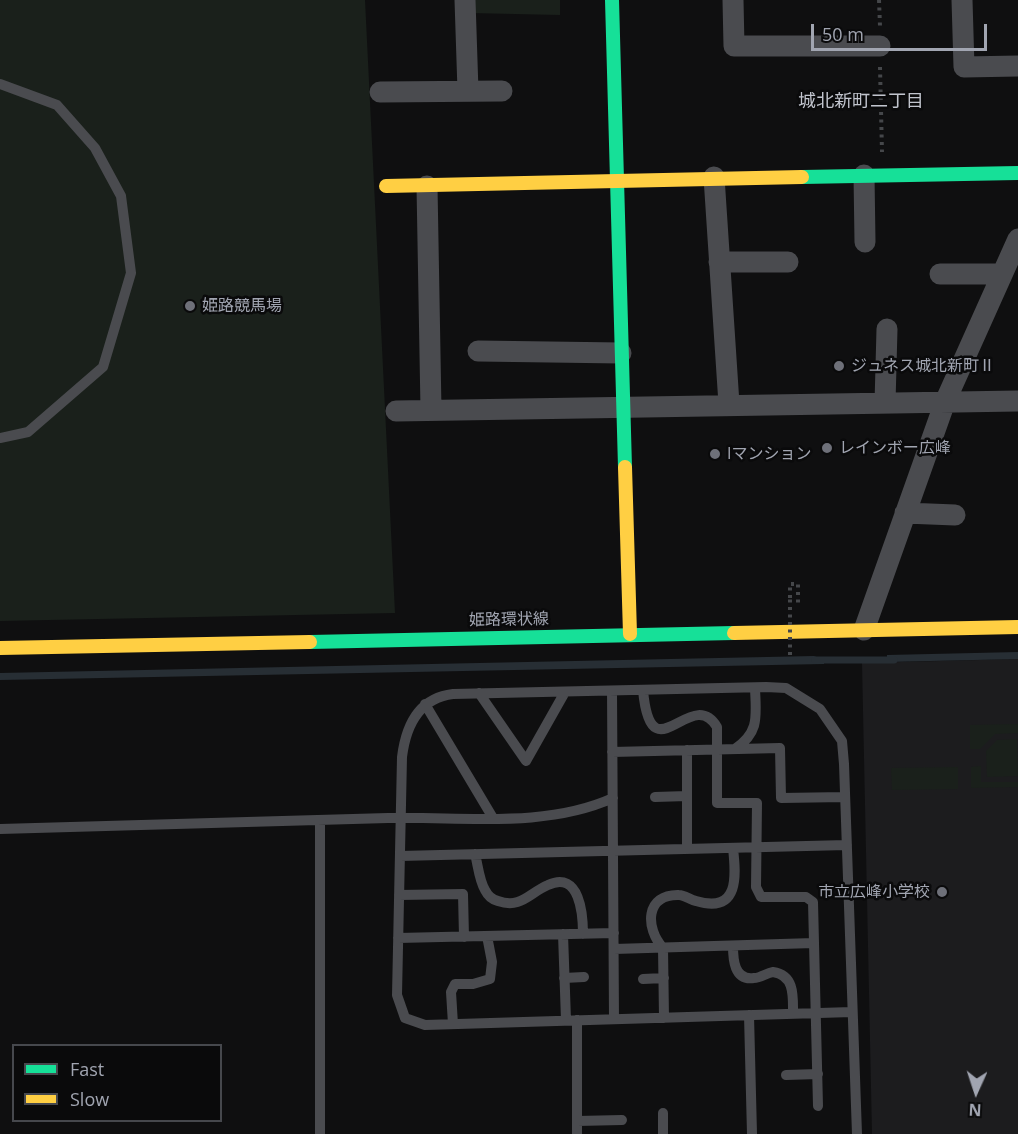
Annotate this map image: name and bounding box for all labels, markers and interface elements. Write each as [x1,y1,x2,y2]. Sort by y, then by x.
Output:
scale bar [814,12,990,50]
text: 50 m [822,22,864,46]
district label: 城北新町二丁目 [798,91,924,113]
place label: 姫路競馬場 [202,296,282,316]
marker: 姫路競馬場 [183,299,197,313]
place label: ジュネス城北新町Ⅱ [851,356,995,376]
marker: ジュネス城北新町Ⅱ [832,359,846,373]
place label: レインボー広峰 [839,438,951,458]
marker: レインボー広峰 [820,441,834,455]
place label: Iマンション [727,444,811,464]
marker: Iマンション [708,447,722,461]
street label: 姫路環状線 [469,610,549,630]
place label: 市立広峰小学校 [818,882,930,902]
marker: 市立広峰小学校 [935,885,949,899]
legend [12,1044,222,1122]
text: Fast [70,1057,104,1081]
north arrow [946,1062,1006,1122]
text: Slow [70,1087,109,1111]
text: N [968,1099,982,1121]

